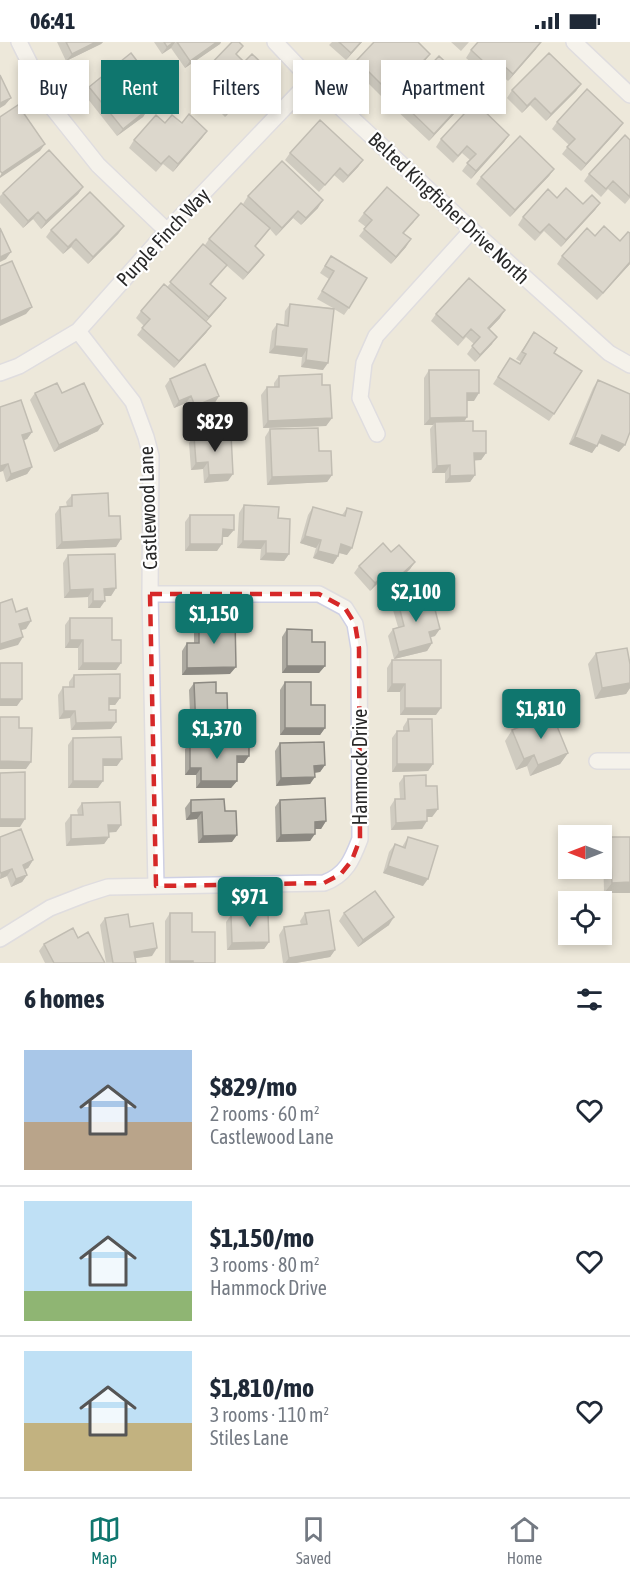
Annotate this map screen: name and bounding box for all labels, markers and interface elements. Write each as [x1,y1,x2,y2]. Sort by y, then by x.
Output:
text: 06:41 [30,8,75,34]
chip: Buy [18,60,89,114]
chip: Rent [101,60,179,114]
chip: Filters [191,60,281,114]
chip: New [293,60,369,114]
chip: Apartment [381,60,506,114]
street label: Belted Kingfisher Drive North [364,127,535,288]
street label: Purple Finch Way [111,183,214,290]
pin: $829 [179,402,251,453]
text: $829 [197,410,233,433]
street label: Castlewood Lane [134,446,161,570]
pin: $2,100 [367,572,465,623]
text: $2,100 [391,580,441,603]
pin: $1,150 [165,594,263,645]
text: $1,150 [189,602,239,625]
pin: $1,810 [492,689,590,740]
text: $1,810 [516,697,566,720]
pin: $1,370 [168,709,266,760]
street label: Hammock Drive [348,709,371,825]
text: $1,370 [192,717,242,740]
north arrow [558,825,612,879]
map controls [558,825,612,945]
pin: $971 [214,877,286,928]
text: $971 [232,885,268,908]
button: locate [558,891,612,945]
icon: filters [573,983,606,1016]
text: 6 homes [24,984,104,1014]
text: $829/mo [210,1072,297,1102]
icon: home [72,1074,144,1146]
icon: heart [573,1094,606,1127]
text: 2 rooms · 60 m² [210,1102,320,1125]
text: Castlewood Lane [210,1125,334,1148]
text: $1,150/mo [210,1223,314,1253]
icon: home [72,1225,144,1297]
icon: heart [573,1245,606,1278]
text: 3 rooms · 80 m² [210,1253,320,1276]
text: Hammock Drive [210,1276,327,1299]
text: $1,810/mo [210,1373,314,1403]
icon: home [72,1375,144,1447]
icon: heart [573,1395,606,1428]
text: 3 rooms · 110 m² [210,1403,329,1426]
text: Stiles Lane [210,1426,289,1449]
tab: Map [88,1513,121,1567]
tab: Saved [296,1513,331,1567]
tab: Home [507,1513,542,1567]

